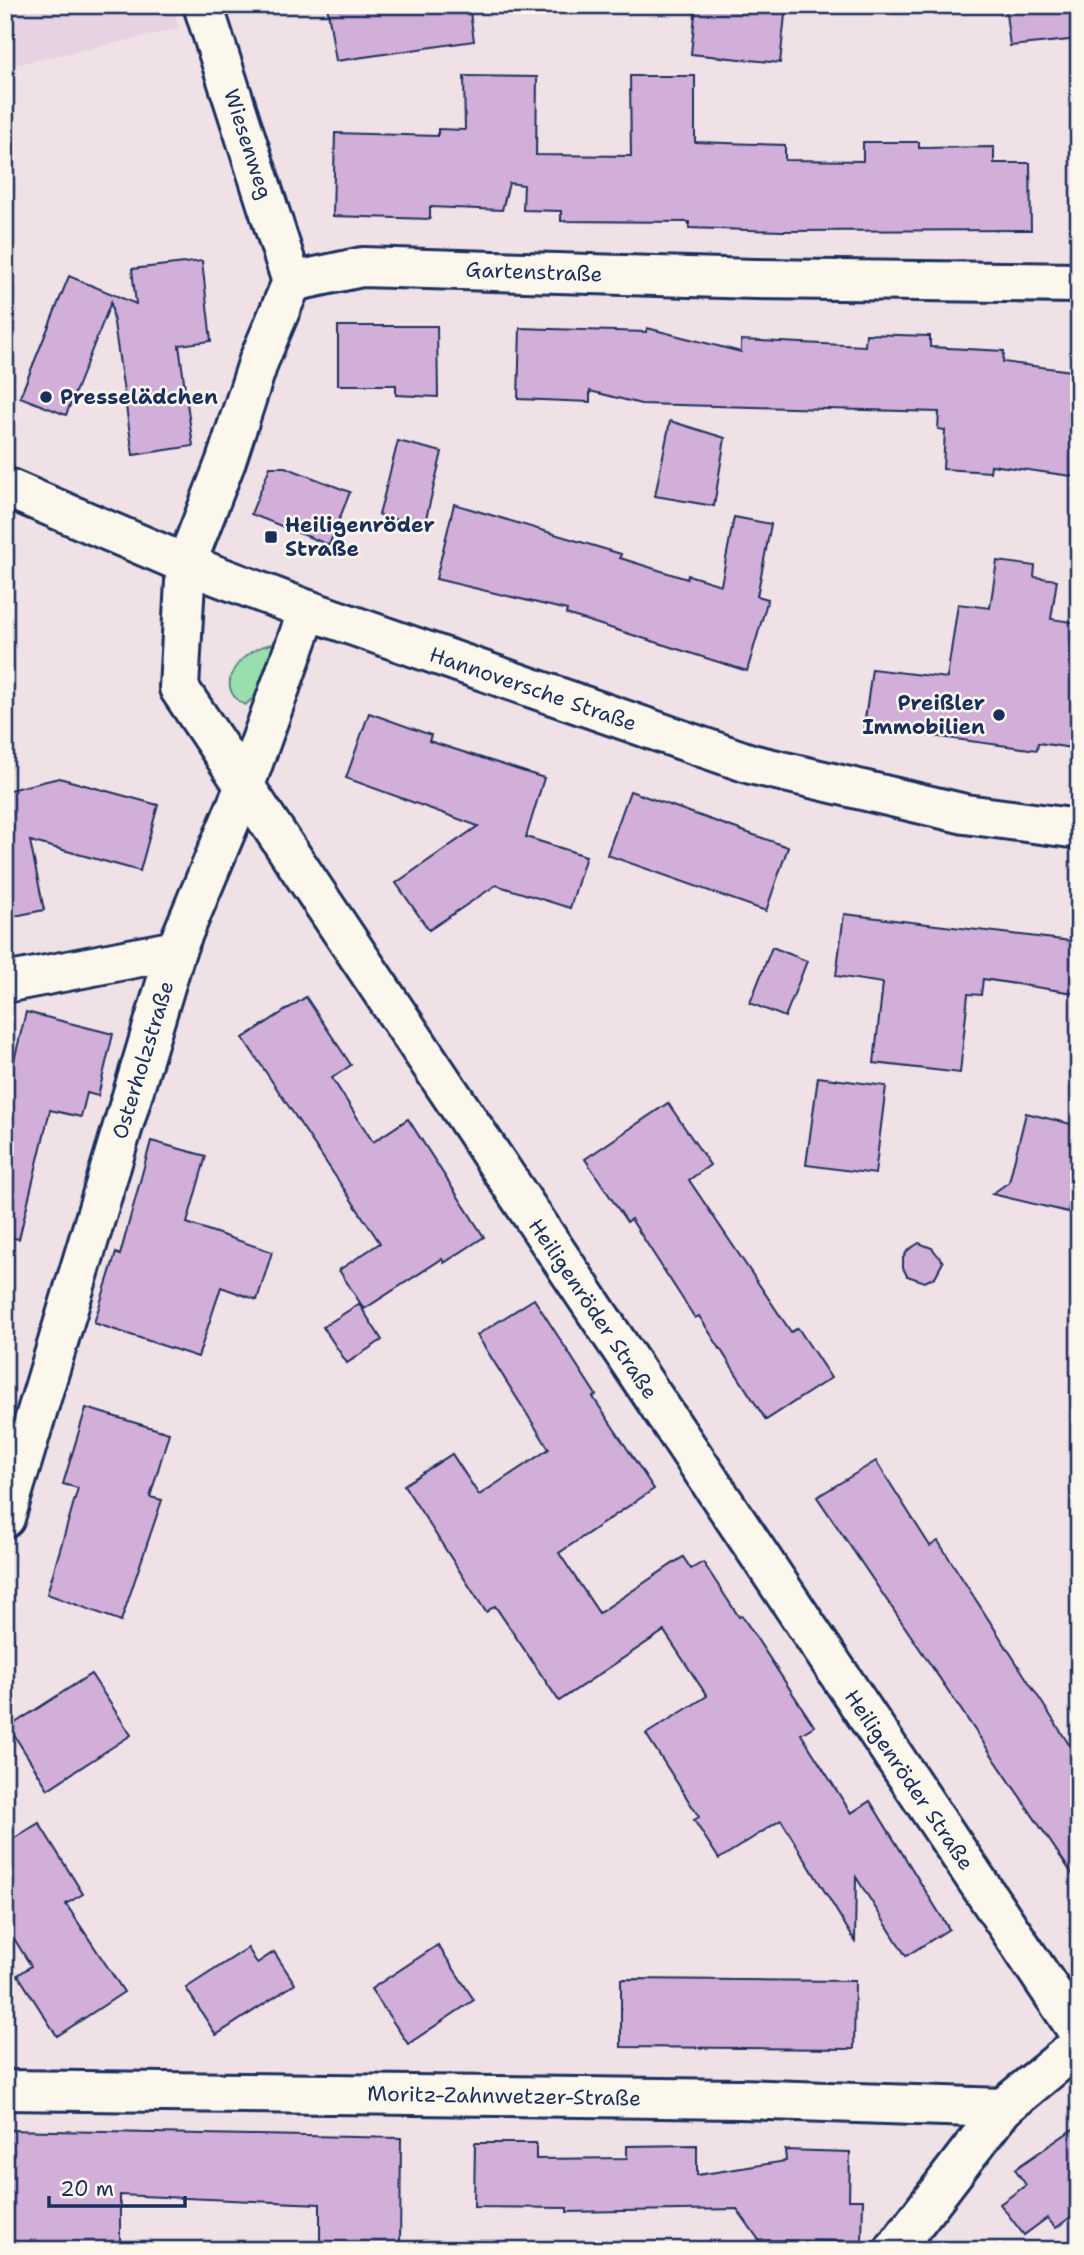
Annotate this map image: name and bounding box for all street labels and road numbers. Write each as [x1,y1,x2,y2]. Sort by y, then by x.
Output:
street label: Wiesenweg [217,85,279,203]
street label: Gartenstraße [465,256,603,288]
street label: Hannoversche Straße [426,640,640,738]
street label: Osterholzstraße [106,977,180,1143]
street label: Heiligenröder Straße [522,1213,664,1405]
street label: Heiligenröder Straße [838,1684,980,1876]
street label: Moritz-Zahnwetzer-Straße [367,2080,641,2112]

